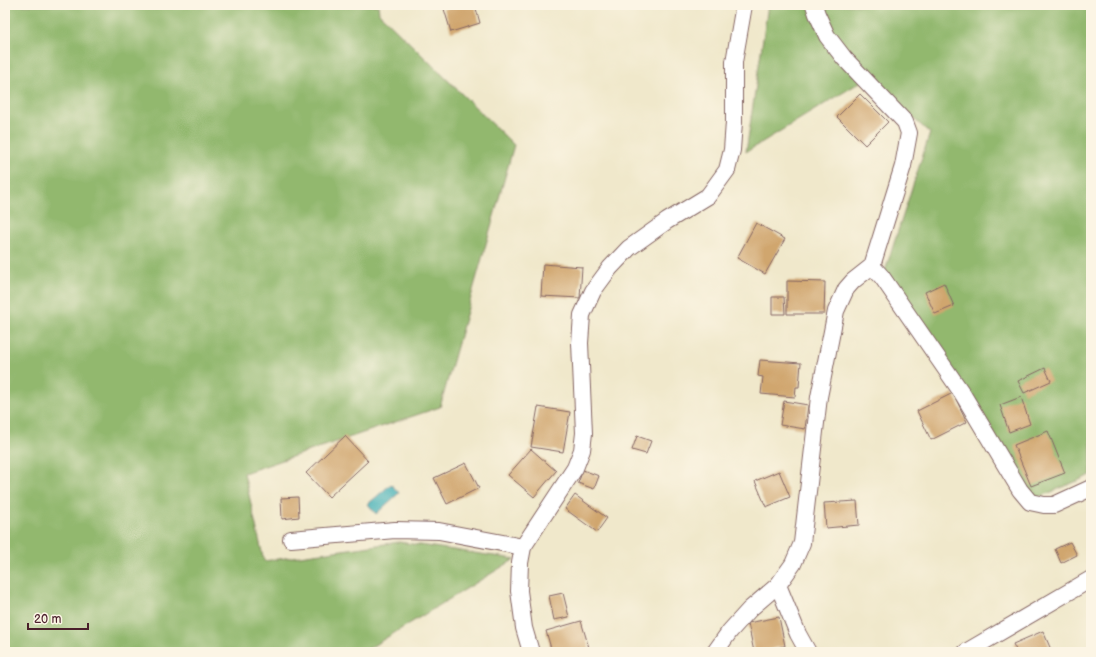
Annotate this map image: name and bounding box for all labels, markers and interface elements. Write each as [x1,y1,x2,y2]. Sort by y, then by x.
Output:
scale bar [28,605,88,631]
text: 20 m [34,612,61,627]

